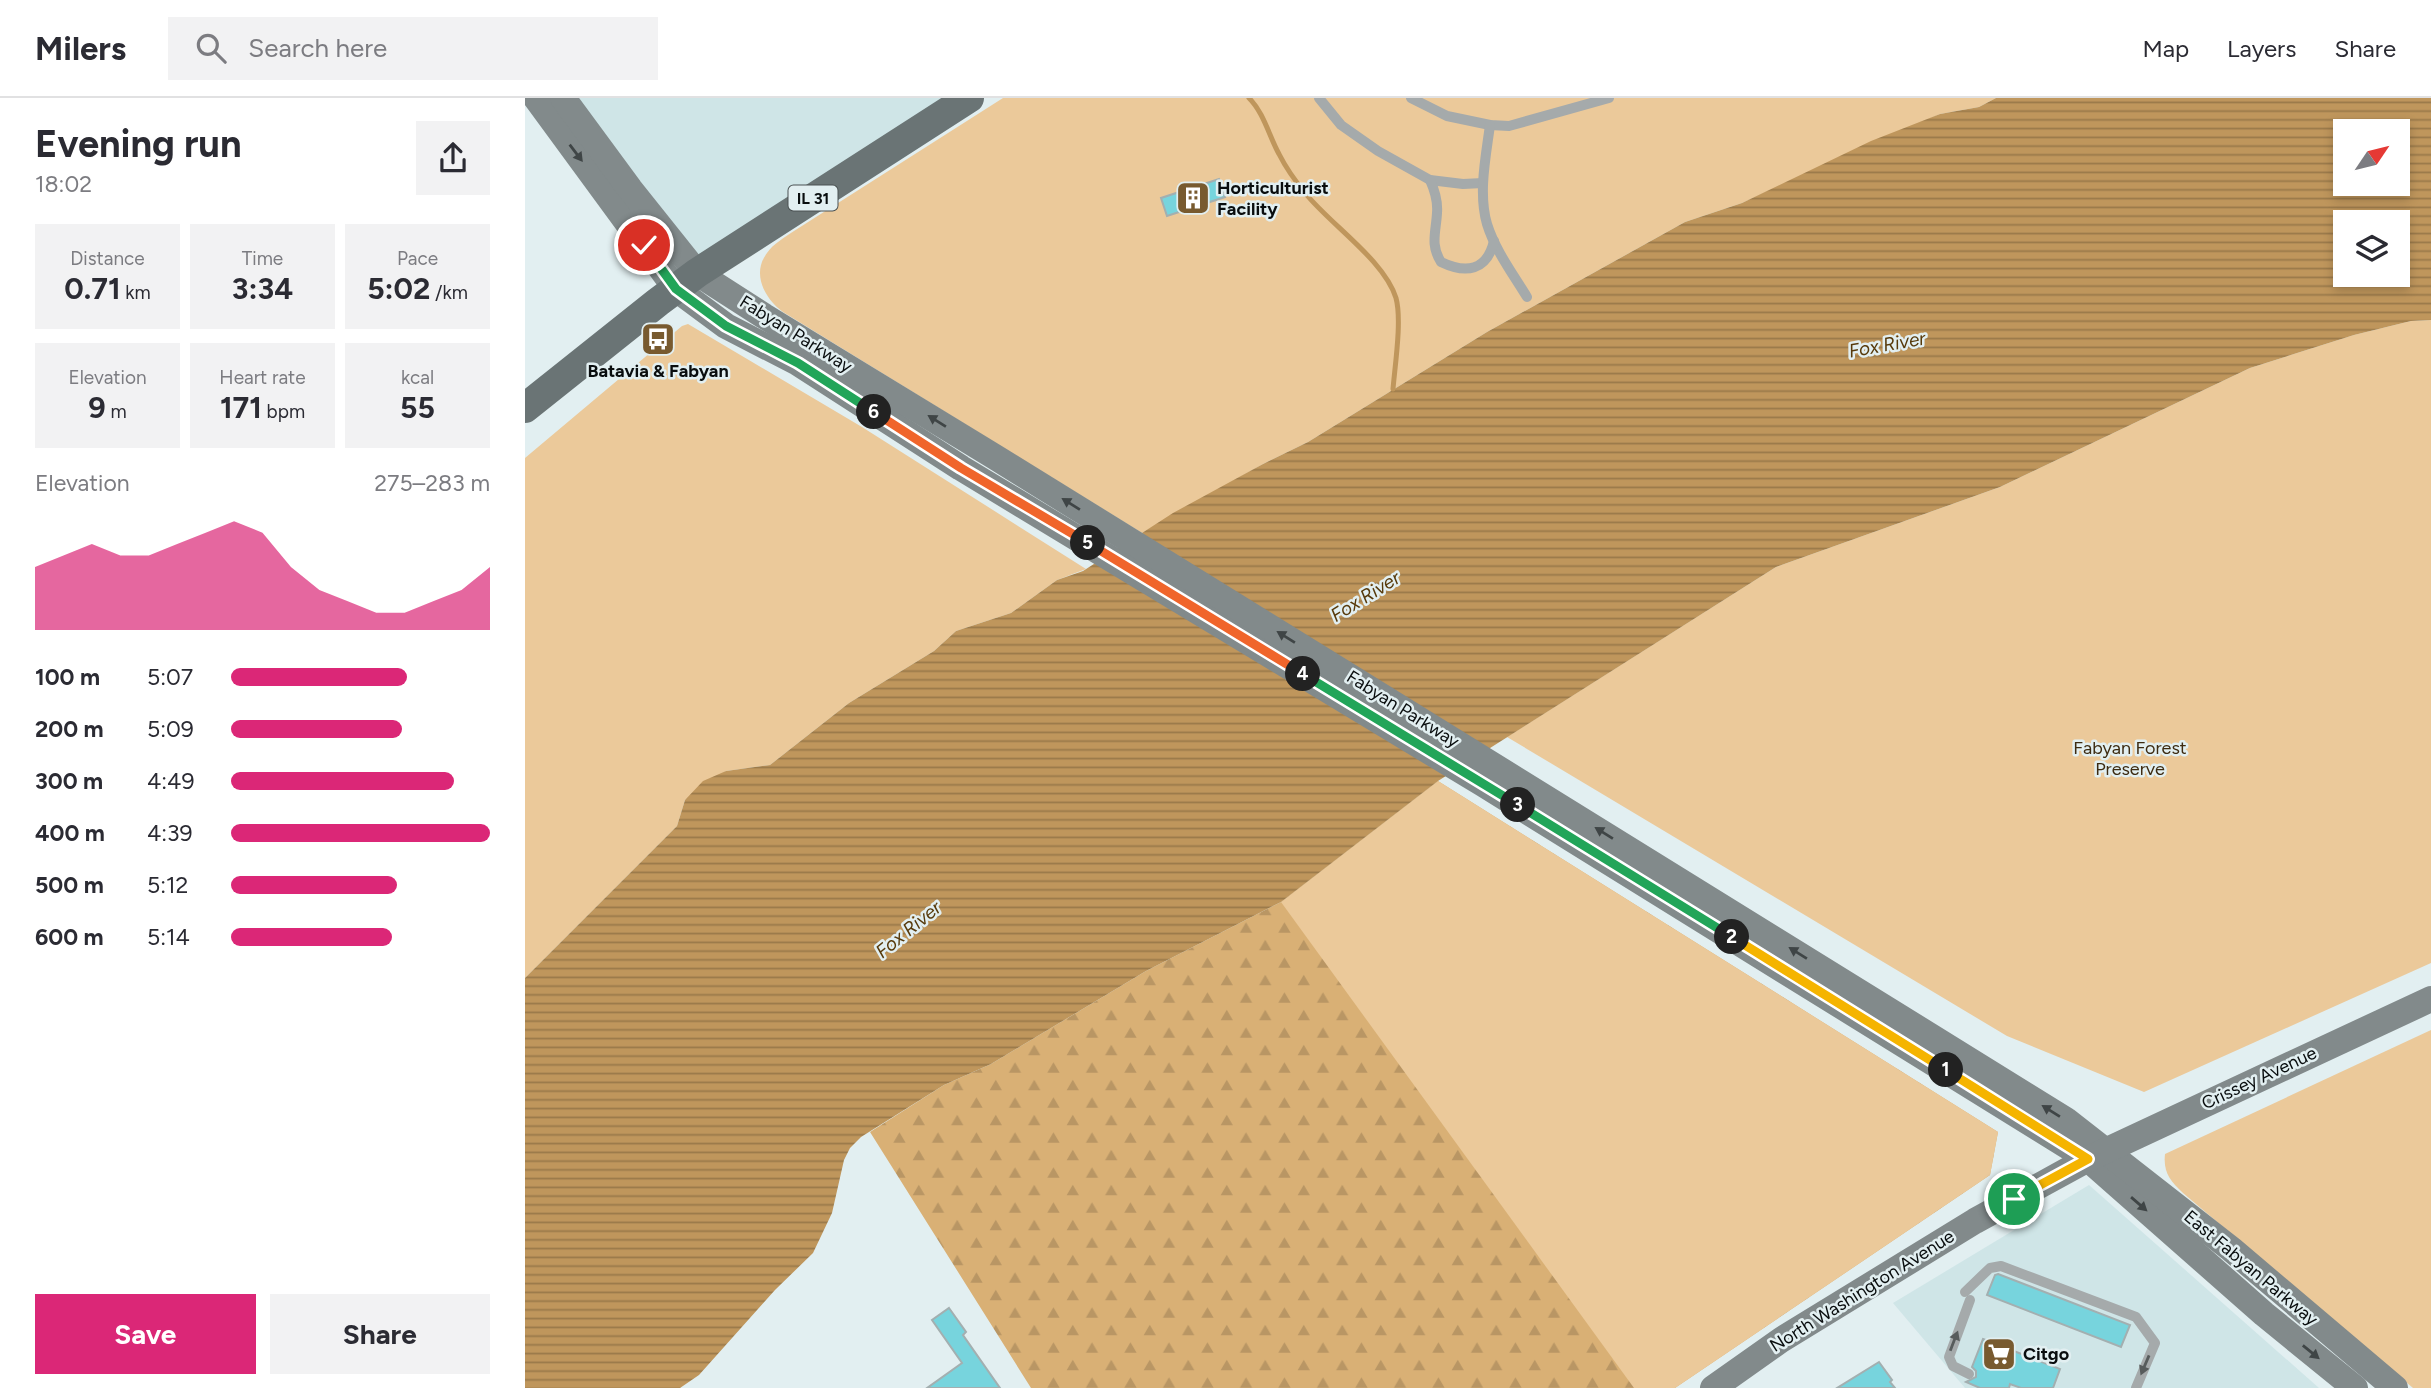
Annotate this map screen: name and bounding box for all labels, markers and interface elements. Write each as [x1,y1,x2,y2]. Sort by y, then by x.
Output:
search box [168,17,658,80]
text: Milers [35,29,126,68]
icon: search [192,29,230,67]
text: Search here [248,32,387,64]
text: Map [2142,34,2189,63]
text: Layers [2227,34,2296,63]
text: Share [2334,34,2396,63]
north arrow [2333,119,2410,196]
map controls [2333,119,2410,287]
text: Evening run [35,121,242,167]
button: share [416,121,490,195]
one-way arrow [569,144,583,162]
text: 18:02 [35,170,92,198]
place label: Horticulturist Facility [1217,177,1329,220]
building icon: Horticulturist Facility [1174,179,1212,217]
road number: IL 31 [789,186,837,211]
button: layers [2333,210,2410,287]
pin [614,215,674,275]
icon: check [625,226,663,264]
text: Distance [70,247,145,270]
text: Time [242,247,283,270]
text: Pace [397,247,438,270]
text: 0.71 [64,270,121,307]
text: 3:34 [232,270,293,307]
text: 5:02 [367,270,430,307]
text: km [121,281,151,304]
text: /km [430,281,468,304]
street label: Fabyan Parkway [736,291,857,378]
bus stop icon: Batavia & Fabyan [639,320,677,358]
water label: Fox River [1847,326,1928,363]
place label: Batavia & Fabyan [587,360,729,382]
text: Elevation [68,366,147,389]
text: Heart rate [219,366,306,389]
text: kcal [401,366,434,389]
text: 9 [88,389,106,426]
text: 171 [220,389,262,426]
text: 55 [400,389,435,426]
pin: 6 [857,394,891,430]
text: m [106,400,127,423]
text: bpm [262,400,305,423]
text: 6 [868,400,879,423]
one-way arrow [928,415,947,428]
text: Elevation [35,469,130,497]
text: 275–283 m [374,469,490,497]
one-way arrow [1062,498,1081,511]
pin: 5 [1071,526,1105,560]
text: 5 [1082,531,1093,554]
water label: Fox River [1326,566,1405,627]
one-way arrow [1276,630,1295,643]
pin: 4 [1285,656,1321,692]
text: 4 [1296,662,1309,685]
text: 100 m [35,663,100,691]
text: 5:07 [147,663,193,691]
street label: Fabyan Parkway [1343,666,1464,753]
text: 200 m [35,715,104,743]
text: 5:09 [147,715,194,743]
park label: Fabyan Forest Preserve [2073,737,2187,780]
text: 300 m [35,767,103,795]
text: 4:49 [147,767,194,795]
pin: 3 [1501,788,1535,822]
text: 3 [1512,793,1523,816]
text: 400 m [35,819,105,847]
text: 4:39 [147,819,193,847]
one-way arrow [1595,827,1614,840]
text: 500 m [35,871,104,899]
text: 5:12 [147,871,188,899]
water label: Fox River [871,896,946,963]
pin: 2 [1715,920,1749,954]
text: 600 m [35,923,104,951]
text: 5:14 [147,923,190,951]
text: 2 [1726,925,1737,948]
one-way arrow [1788,947,1807,959]
street label: Crissey Avenue [2198,1042,2320,1114]
pin: 1 [1929,1052,1963,1088]
text: 1 [1941,1058,1950,1081]
one-way arrow [2041,1104,2060,1117]
pin [1984,1169,2044,1229]
icon: arrive [1995,1180,2033,1218]
one-way arrow [2130,1196,2148,1212]
street label: East Fabyan Parkway [2179,1206,2323,1331]
street label: North Washington Avenue [1766,1225,1958,1357]
button: Save [35,1294,256,1374]
button: Share [270,1294,490,1374]
one-way arrow [1949,1330,1960,1351]
supermarket icon: Citgo [1980,1335,2018,1373]
place label: Citgo [2023,1343,2069,1365]
one-way arrow [2302,1345,2320,1360]
one-way arrow [2140,1355,2151,1376]

